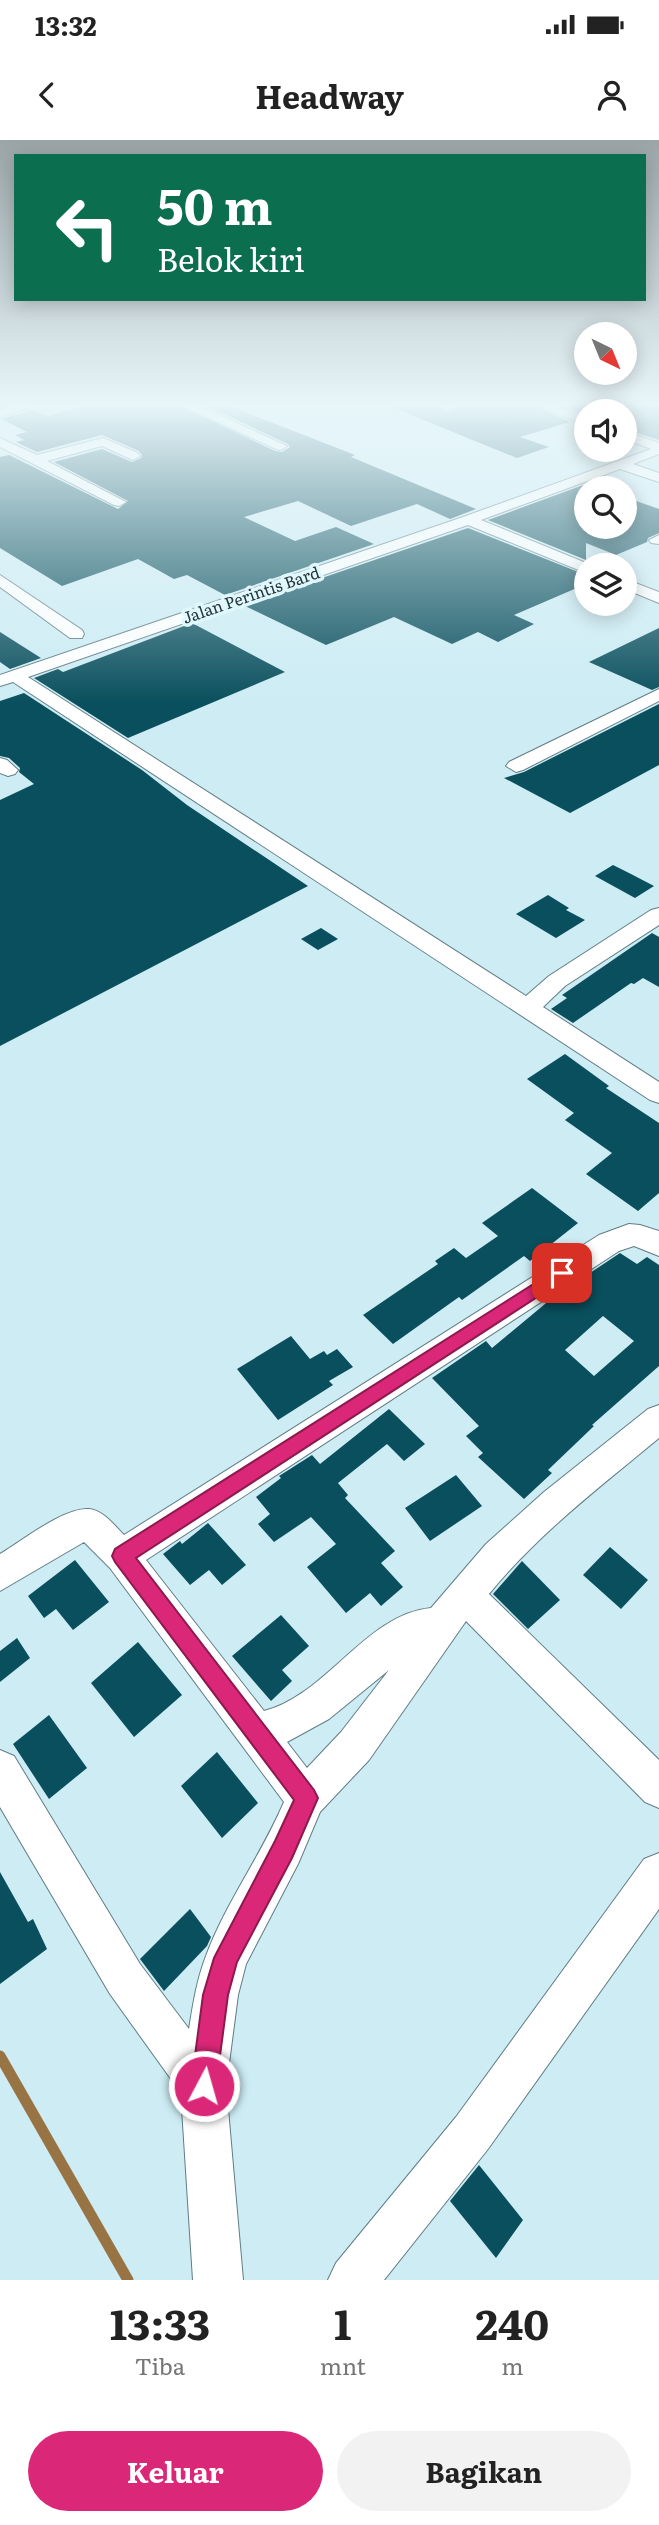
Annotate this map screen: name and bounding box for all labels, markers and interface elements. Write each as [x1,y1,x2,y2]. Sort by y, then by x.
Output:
text: 13:32 [35,5,97,44]
text: Headway [255,71,404,119]
icon: back [28,76,66,114]
icon: person [593,76,631,114]
text: 50 m [157,167,273,240]
icon: left [42,182,133,273]
text: Belok kiri [157,234,305,282]
north arrow [574,322,637,385]
map controls [574,322,637,616]
button: sound [574,399,637,462]
button: search [574,476,637,539]
button: layers [574,553,637,616]
street label: Jalan Perintis Bard [179,559,323,629]
pin [532,1243,592,1303]
icon: arrive [543,1254,581,1292]
position arrow [167,2049,241,2123]
text: 13:33 [110,2291,210,2353]
text: 1 [334,2291,351,2353]
text: 240 [475,2291,549,2353]
text: Tiba [135,2348,185,2382]
text: mnt [320,2348,366,2382]
text: m [501,2348,524,2382]
button: Keluar [28,2431,323,2511]
button: Bagikan [337,2431,631,2511]

